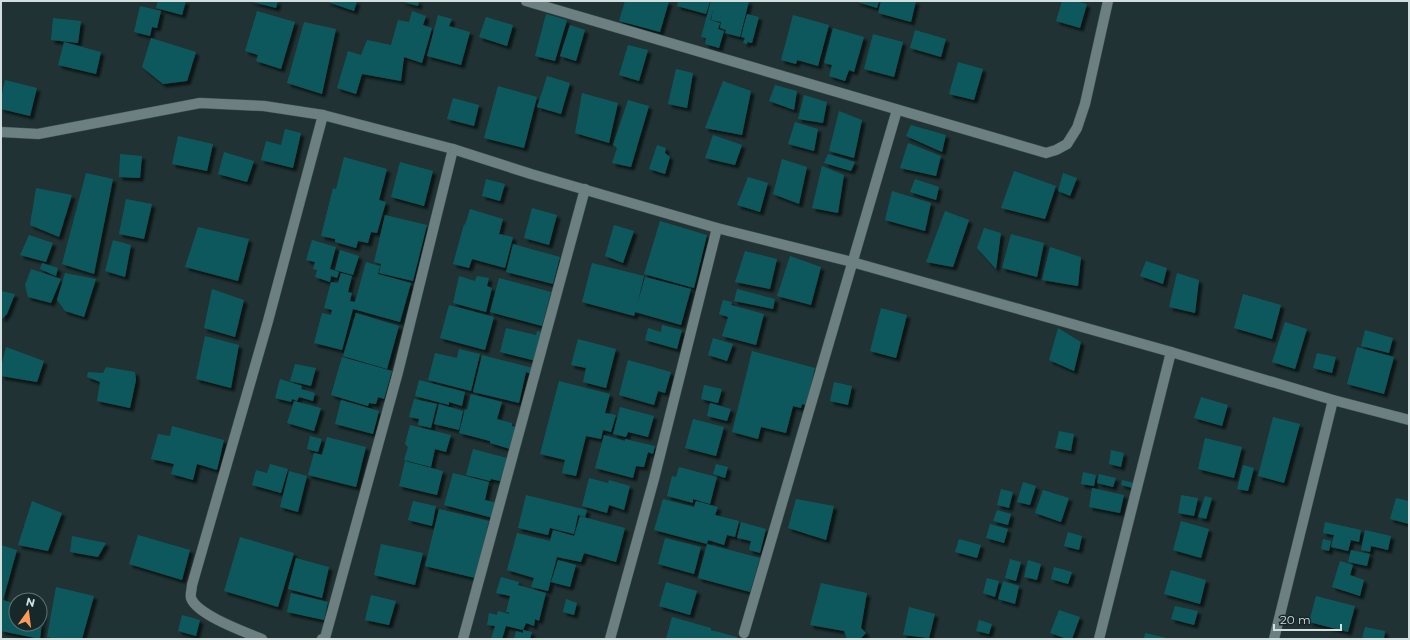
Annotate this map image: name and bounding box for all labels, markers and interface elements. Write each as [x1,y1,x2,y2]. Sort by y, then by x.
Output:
north arrow [8,592,48,632]
text: N [24,594,36,610]
scale bar [1274,606,1341,632]
text: 20 m [1280,612,1311,627]

